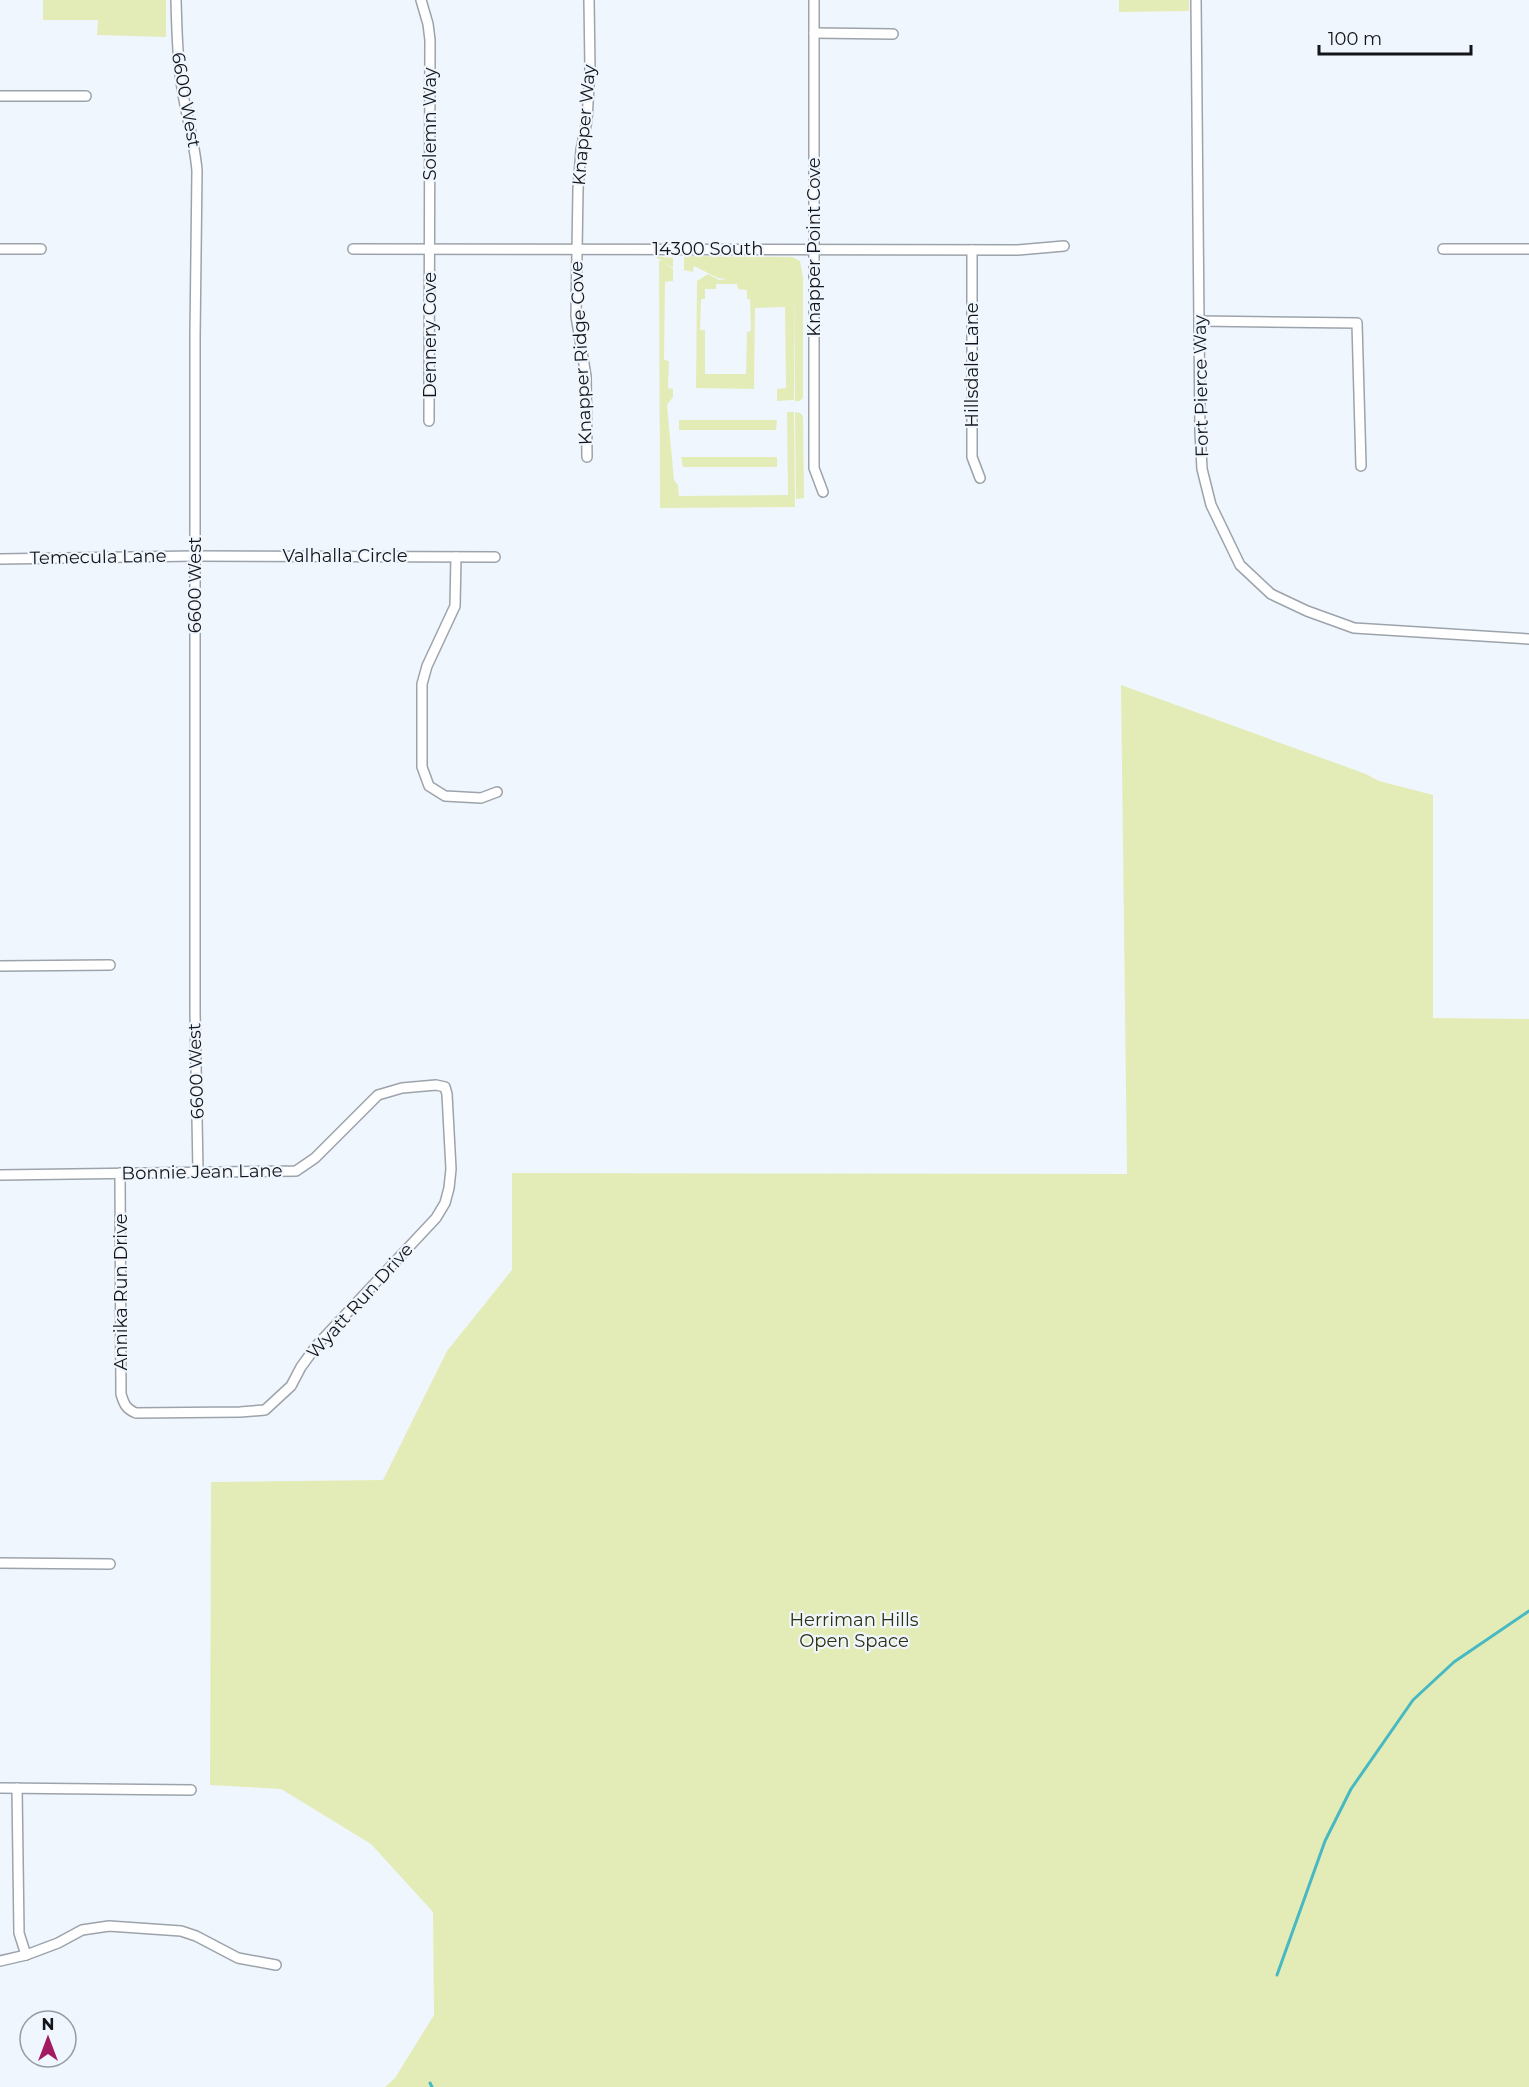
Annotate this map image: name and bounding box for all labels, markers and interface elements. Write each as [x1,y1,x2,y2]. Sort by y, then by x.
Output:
scale bar [1319,18,1470,56]
text: 100 m [1328,28,1382,50]
street label: 6600 West [167,51,205,149]
street label: Knapper Way [568,63,600,187]
street label: Solemn Way [419,67,441,181]
street label: Knapper Point Cove [803,157,825,337]
street label: 14300 South [653,238,763,260]
street label: Knapper Ridge Cove [565,260,597,446]
street label: Dennery Cove [419,272,441,398]
street label: Hillsdale Lane [961,302,983,428]
street label: Fort Pierce Way [1189,315,1213,457]
street label: 6600 West [184,537,206,633]
street label: Temecula Lane [29,545,167,569]
street label: Valhalla Circle [282,545,408,567]
street label: 6600 West [183,1022,209,1120]
street label: Bonnie Jean Lane [121,1160,283,1184]
street label: Annika Run Drive [110,1213,132,1371]
street label: Wyatt Run Drive [302,1238,418,1363]
park label: Herriman Hills Open Space [789,1609,919,1652]
north arrow [18,2009,78,2069]
text: N [42,2015,54,2034]

